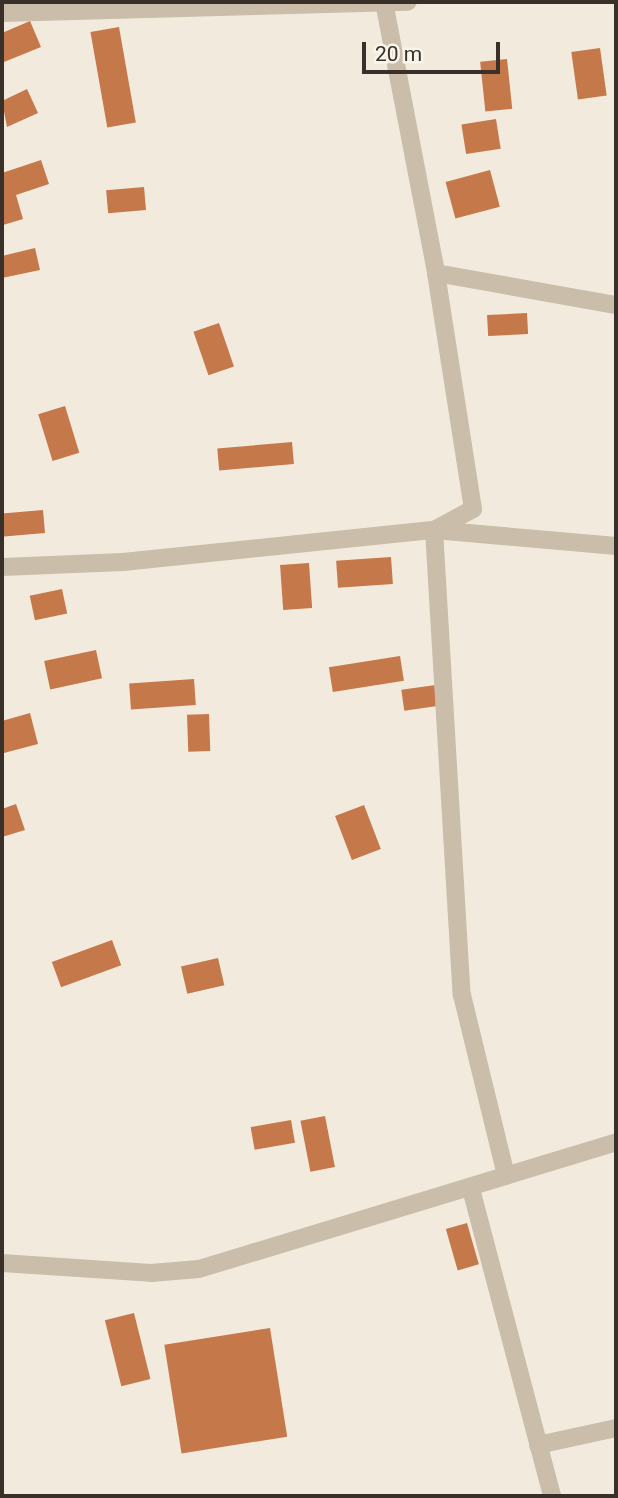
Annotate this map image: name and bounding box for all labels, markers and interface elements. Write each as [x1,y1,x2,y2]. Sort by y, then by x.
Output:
scale bar [366,28,504,72]
text: 20 m [375,42,422,66]

